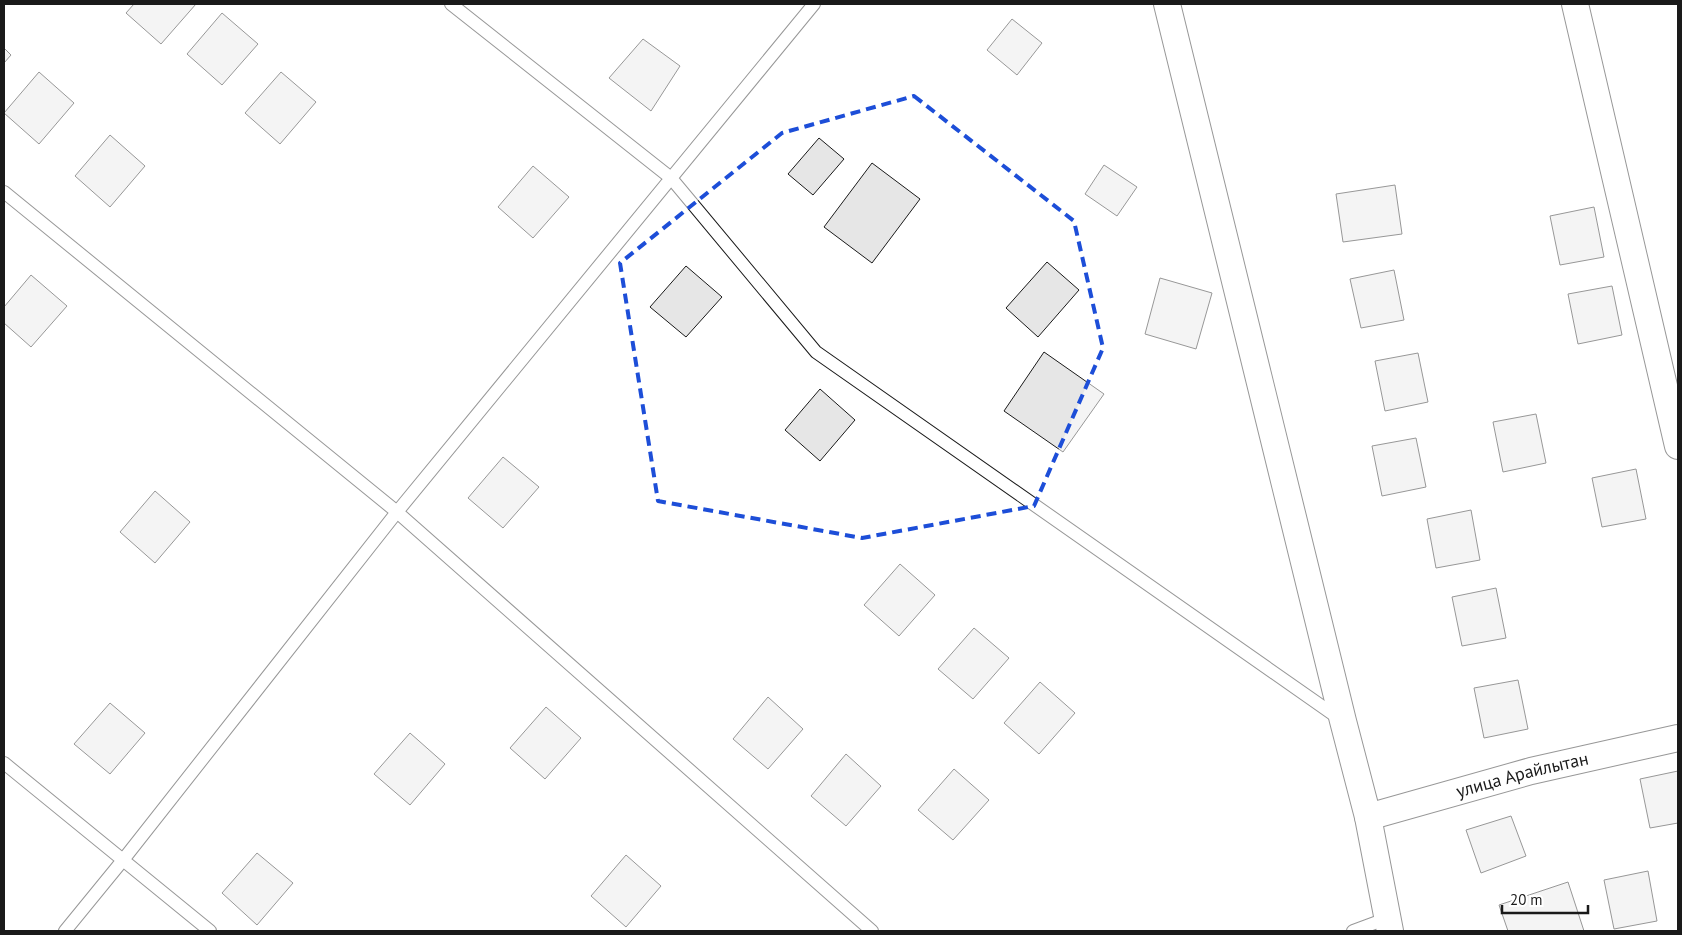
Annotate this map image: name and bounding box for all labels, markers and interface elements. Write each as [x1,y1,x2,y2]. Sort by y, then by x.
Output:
street label: улица Арайлытан [1453,746,1591,803]
scale bar [1502,882,1588,914]
text: 20 m [1510,890,1543,909]

